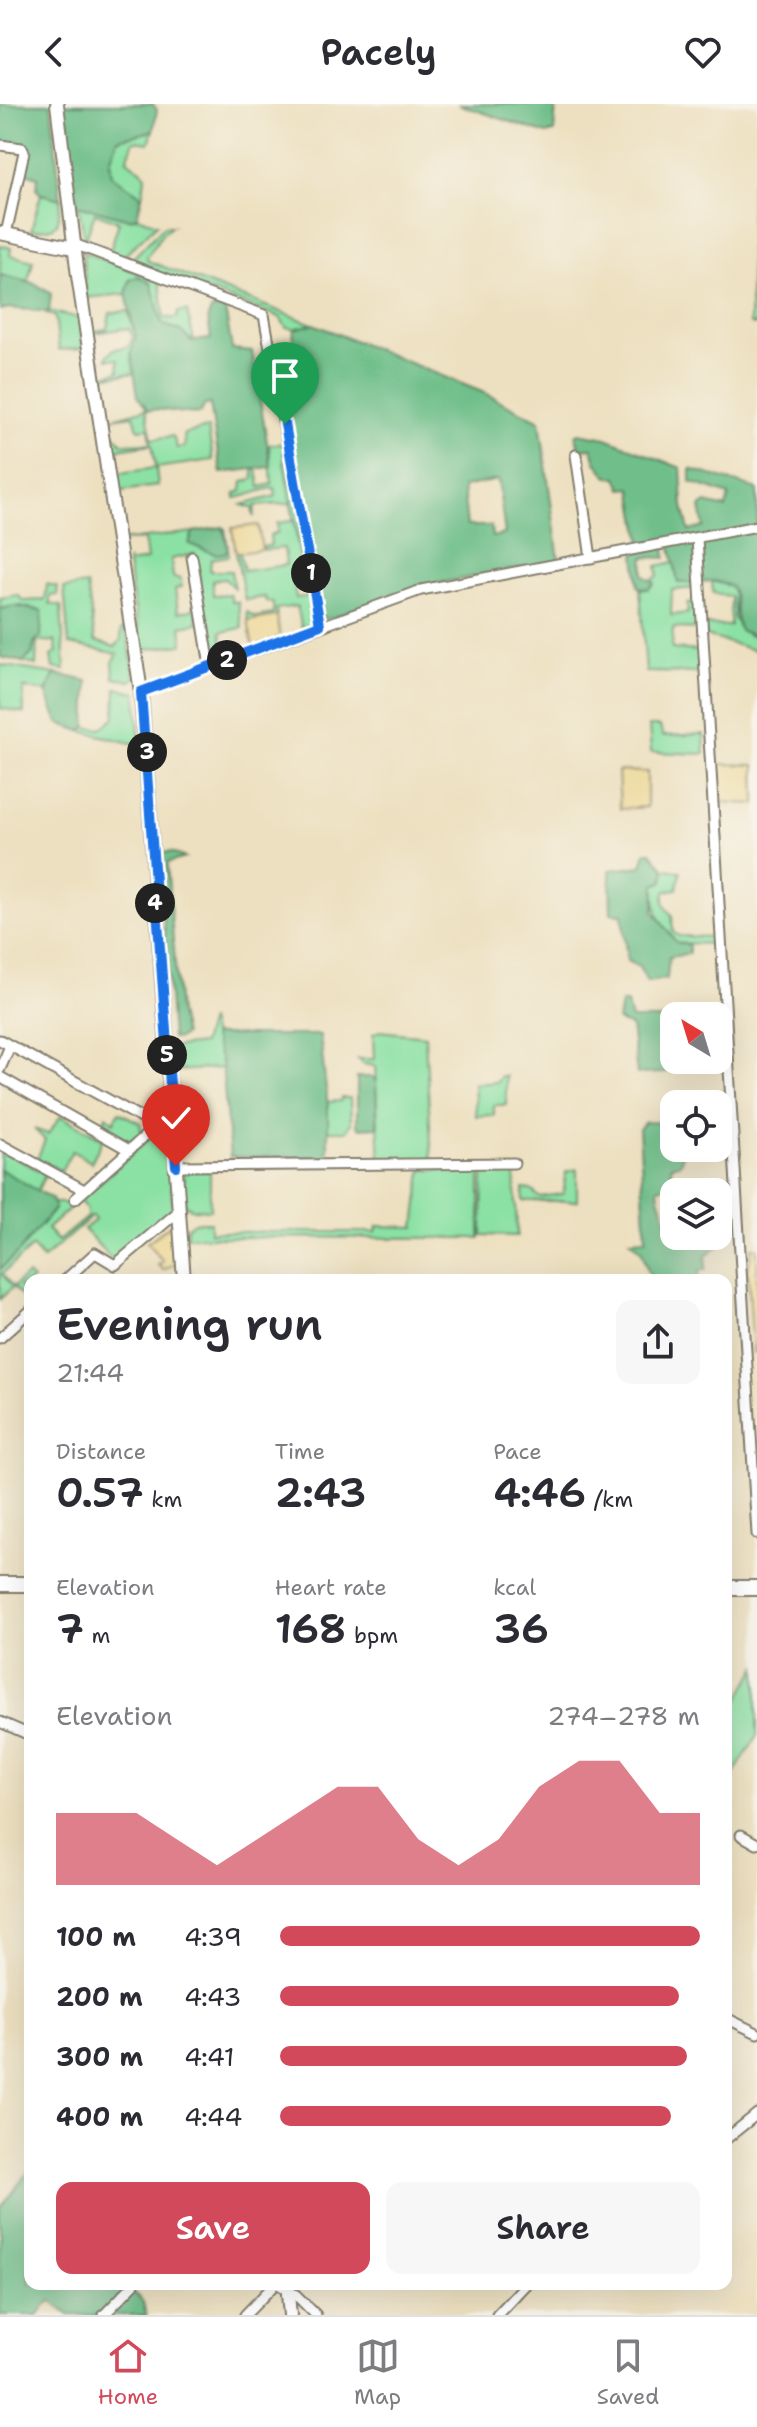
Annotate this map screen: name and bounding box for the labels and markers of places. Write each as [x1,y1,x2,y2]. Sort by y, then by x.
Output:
pin [251,342,319,424]
pin: 1 [291,553,331,593]
pin: 2 [207,640,247,680]
pin: 3 [127,732,167,772]
pin: 4 [135,883,175,923]
pin: 5 [147,1035,187,1075]
pin [142,1084,210,1166]

